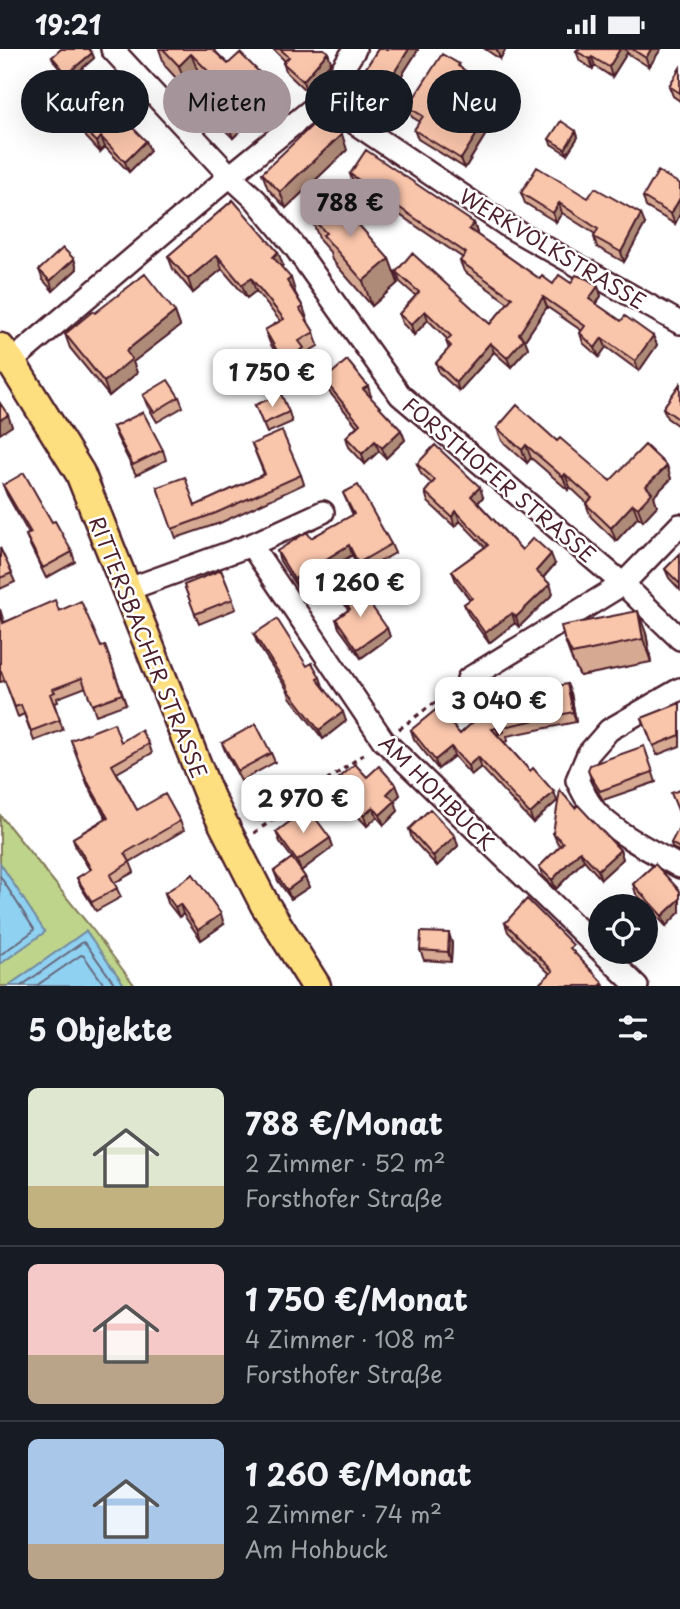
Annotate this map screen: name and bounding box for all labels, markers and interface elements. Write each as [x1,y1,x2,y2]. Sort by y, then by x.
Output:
text: 19:21 [35,5,101,44]
chip: Kaufen [21,70,149,133]
chip: Mieten [163,70,291,133]
chip: Filter [305,70,413,133]
chip: Neu [427,70,521,133]
pin: 788 € [301,179,399,239]
street label: WERKVOLKSTRASSE [454,180,652,316]
text: 788 € [316,184,384,219]
pin: 1 750 € [207,349,337,409]
text: 1 750 € [229,354,315,389]
street label: FORSTHOFER STRASSE [396,389,604,569]
street label: RITTERSBACHER STRASSE [82,511,216,783]
pin: 1 260 € [295,559,425,619]
text: 1 260 € [315,564,405,599]
pin: 3 040 € [434,677,564,737]
text: 3 040 € [451,682,547,717]
street label: AM HOHBUCK [373,727,503,857]
pin: 2 970 € [238,775,368,835]
text: 2 970 € [257,780,349,815]
map controls [588,894,658,964]
button: locate [588,894,658,964]
text: 5 Objekte [28,1006,172,1051]
icon: filters [614,1009,652,1047]
text: 788 €/Monat [245,1100,443,1145]
icon: home [84,1116,168,1200]
text: 2 Zimmer · 52 m² [245,1145,446,1180]
text: Forsthofer Straße [245,1180,442,1215]
text: 1 750 €/Monat [245,1276,468,1321]
icon: home [84,1292,168,1376]
text: 4 Zimmer · 108 m² [245,1321,455,1356]
text: Forsthofer Straße [245,1356,442,1391]
text: 1 260 €/Monat [245,1451,472,1496]
icon: home [84,1467,168,1551]
text: 2 Zimmer · 74 m² [245,1496,442,1531]
text: Am Hohbuck [245,1531,388,1566]

